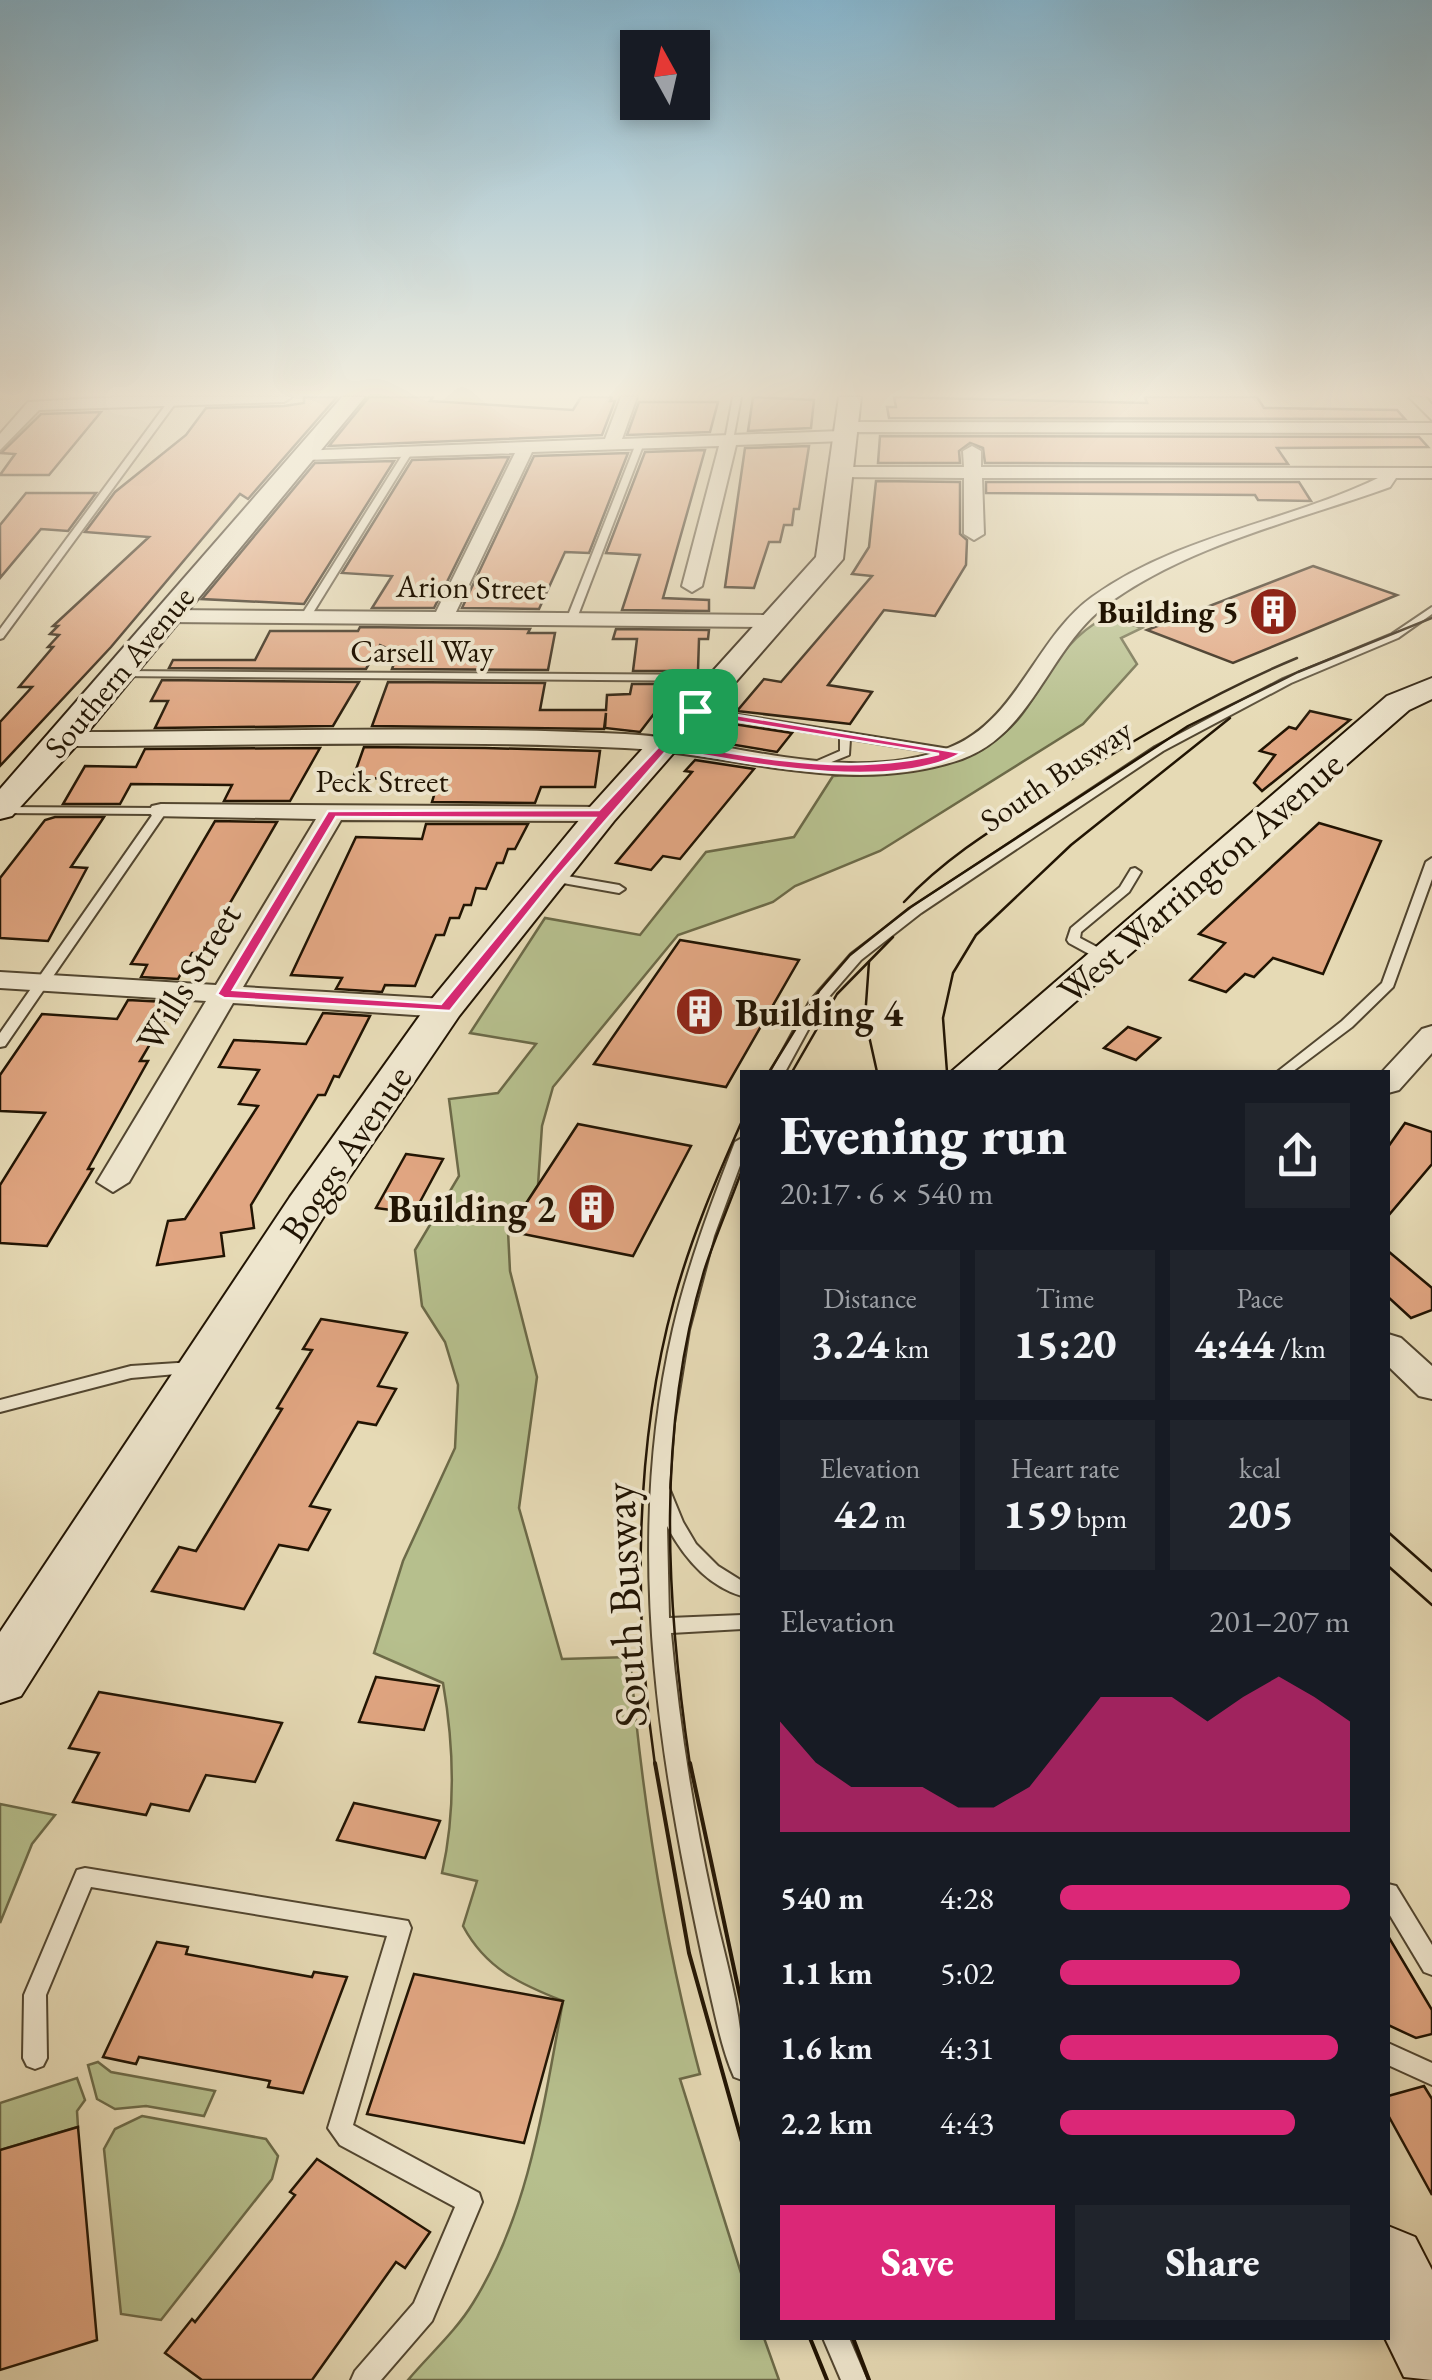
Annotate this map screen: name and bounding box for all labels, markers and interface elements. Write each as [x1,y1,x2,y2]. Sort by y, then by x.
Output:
north arrow [620,30,710,120]
map controls [620,30,710,120]
street label: Arion Street [395,565,546,609]
street label: Southern Avenue [35,577,203,767]
building icon: Building 5 [1248,586,1300,638]
place label: Building 5 [1098,591,1239,633]
street label: Carsell Way [350,630,495,672]
pin [653,669,738,754]
icon: arrive [668,684,723,739]
street label: South Busway [972,708,1141,841]
street label: West Warrington Avenue [1047,740,1353,1014]
street label: Peck Street [316,760,448,802]
street label: Wills Street [125,894,252,1060]
building icon: Building 4 [674,986,726,1038]
place label: Building 4 [735,988,904,1037]
street label: Boggs Avenue [268,1055,422,1251]
text: Evening run [780,1099,1067,1170]
button: share [1245,1103,1350,1208]
text: 20:17 · 6 × 540 m [780,1172,993,1214]
building icon: Building 2 [565,1182,617,1234]
place label: Building 2 [388,1184,556,1233]
text: Distance [823,1280,917,1316]
text: Time [1036,1280,1094,1316]
text: Pace [1237,1280,1283,1316]
text: 3.24 [810,1316,889,1371]
text: 15:20 [1014,1316,1116,1371]
text: 4:44 [1194,1316,1274,1371]
text: km [889,1330,930,1366]
text: /km [1274,1330,1326,1366]
text: Elevation [820,1450,920,1486]
text: Heart rate [1011,1450,1119,1486]
text: kcal [1239,1450,1281,1486]
street label: South Busway [589,1481,659,1729]
text: 42 [834,1486,879,1541]
text: 159 [1003,1486,1071,1541]
text: 205 [1226,1486,1294,1541]
text: m [879,1500,906,1536]
text: bpm [1071,1500,1127,1536]
text: Elevation [780,1600,895,1642]
text: 201–207 m [1209,1600,1350,1642]
text: 540 m [780,1877,864,1919]
text: 4:28 [940,1877,994,1919]
text: 1.1 km [780,1952,873,1994]
text: 5:02 [940,1952,994,1994]
text: 1.6 km [780,2027,873,2069]
text: 4:31 [940,2027,994,2069]
text: 2.2 km [780,2102,873,2144]
text: 4:43 [940,2102,994,2144]
button: Save [780,2205,1055,2320]
button: Share [1075,2205,1350,2320]

